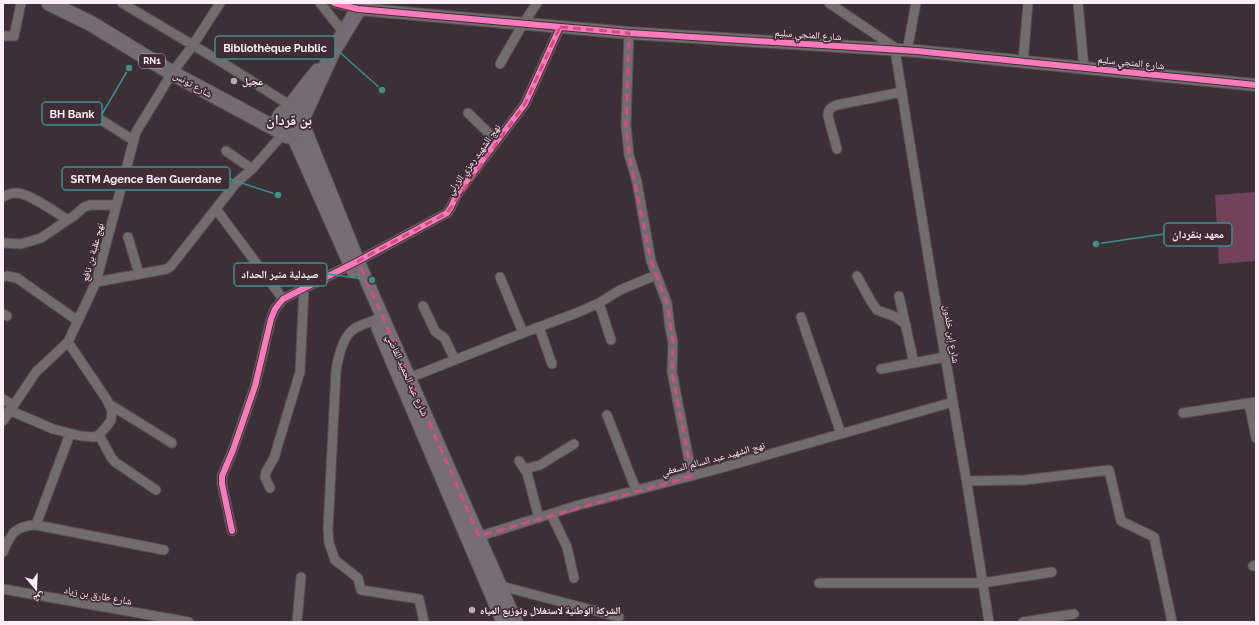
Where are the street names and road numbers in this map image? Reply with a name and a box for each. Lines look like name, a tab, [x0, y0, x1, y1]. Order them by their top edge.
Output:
street label: شارع المنجي سليم	[774, 27, 842, 45]
road number: RN1	[139, 54, 165, 68]
street label: شارع المنجي سليم	[1097, 54, 1165, 74]
street label: شارع تونس	[171, 69, 214, 101]
street label: نهج الشهيد رمزي الزرلي	[444, 122, 505, 198]
street label: نهج عقبة بن نافع	[79, 221, 107, 283]
street label: شارع إبن خلدون	[940, 304, 962, 365]
street label: شارع عبد الحميد القاضي	[382, 332, 431, 419]
street label: نهج الشهيد عبد السالم السعفي	[660, 439, 767, 480]
street label: شارع طارق بن زياد	[63, 584, 133, 608]

